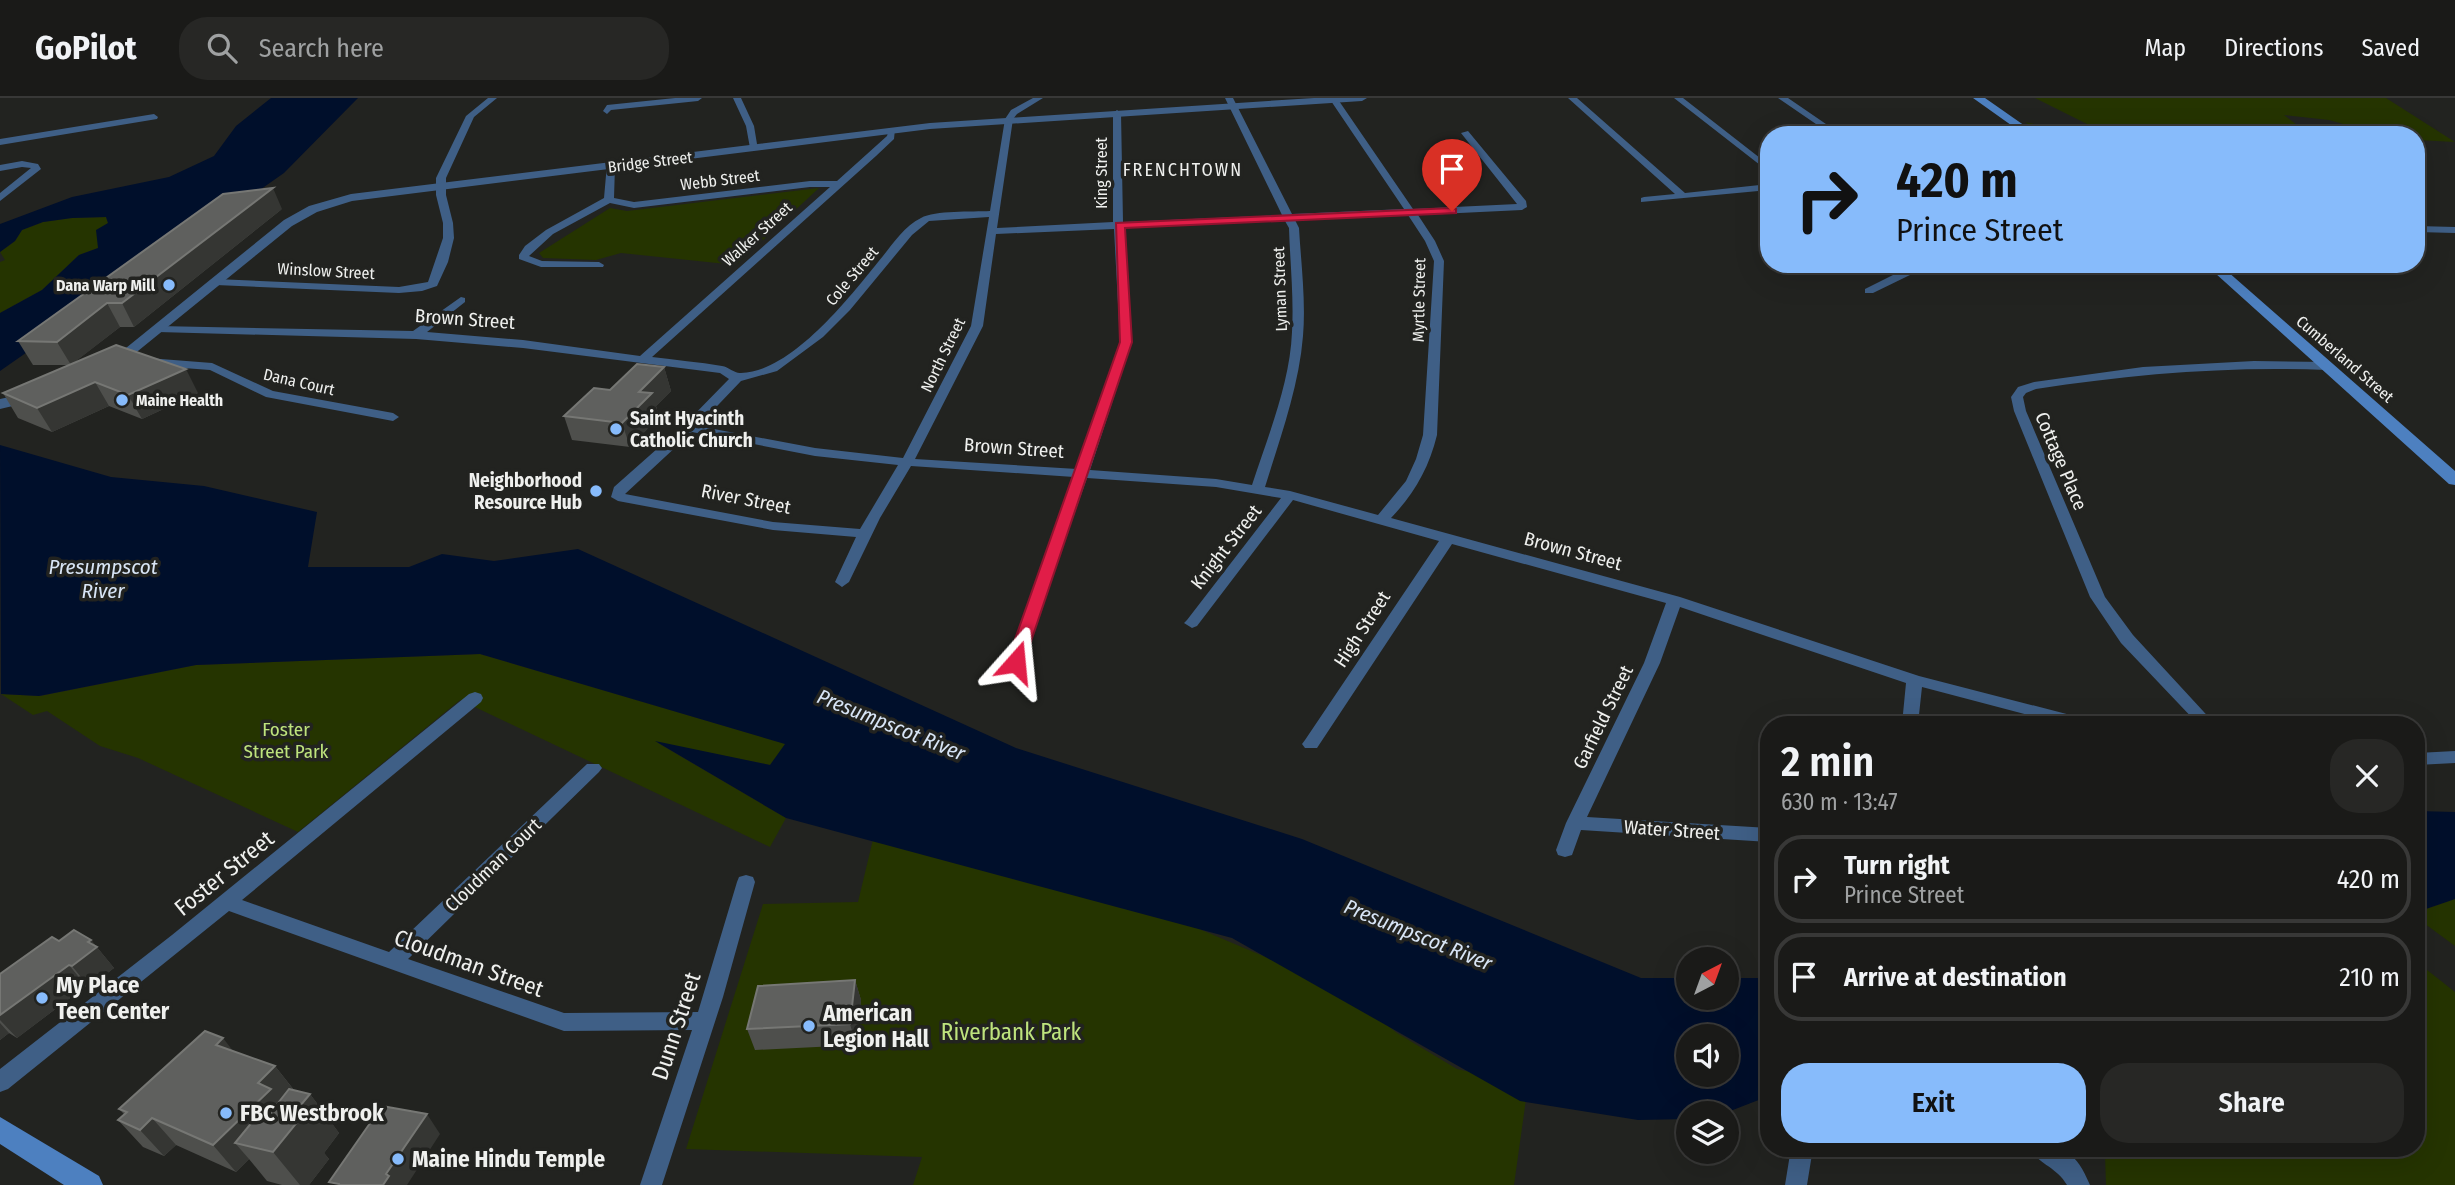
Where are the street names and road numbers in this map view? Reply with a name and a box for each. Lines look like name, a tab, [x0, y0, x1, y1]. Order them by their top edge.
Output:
street label: King Street	[1092, 136, 1111, 209]
street label: Bridge Street	[607, 147, 694, 177]
street label: Webb Street	[679, 166, 762, 194]
street label: Walker Street	[718, 197, 796, 270]
street label: Cole Street	[822, 242, 883, 309]
street label: Lyman Street	[1269, 246, 1291, 332]
street label: Myrtle Street	[1409, 257, 1429, 342]
street label: Winslow Street	[277, 259, 376, 283]
street label: Brown Street	[414, 304, 517, 334]
street label: Cumberland Street	[2292, 312, 2398, 407]
street label: North Street	[917, 314, 970, 395]
street label: Dana Court	[262, 365, 337, 400]
street label: Cottage Place	[2030, 409, 2092, 513]
street label: Brown Street	[963, 433, 1066, 463]
street label: River Street	[699, 479, 793, 519]
street label: Knight Street	[1186, 499, 1267, 594]
street label: Brown Street	[1522, 527, 1625, 575]
street label: High Street	[1329, 586, 1396, 672]
street label: Garfield Street	[1568, 661, 1638, 773]
street label: Cloudman Court	[440, 813, 546, 917]
street label: Water Street	[1623, 815, 1722, 845]
street label: Foster Street	[169, 824, 280, 922]
street label: Cloudman Street	[390, 923, 548, 1003]
street label: Dunn Street	[645, 968, 707, 1083]

